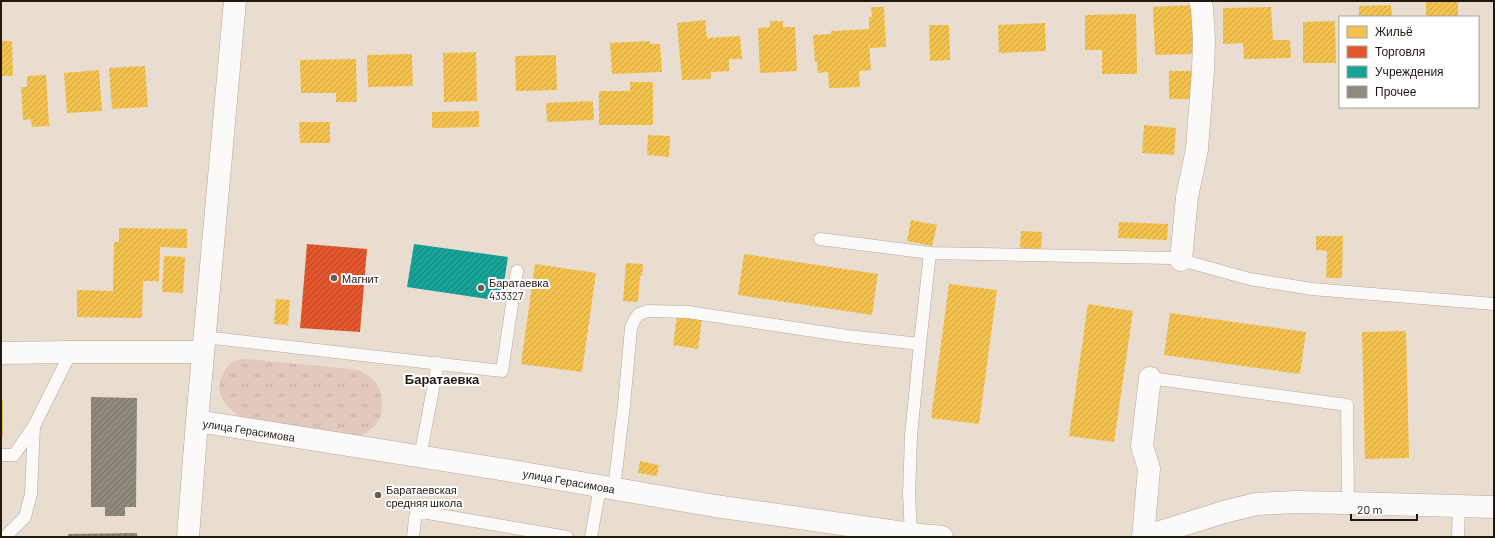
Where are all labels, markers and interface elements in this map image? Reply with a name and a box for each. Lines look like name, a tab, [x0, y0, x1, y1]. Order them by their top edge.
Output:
legend	[1339, 16, 1479, 108]
text: Жильё	[1375, 24, 1413, 38]
text: Торговля	[1375, 44, 1425, 59]
text: Учреждения	[1375, 64, 1444, 79]
text: Прочее	[1375, 84, 1417, 99]
place label: Магнит	[342, 272, 379, 285]
marker: Магнит	[329, 273, 339, 283]
place label: Баратаевка 433327	[489, 276, 549, 302]
marker: Баратаевка 433327	[476, 283, 486, 293]
district label: Баратаевка	[405, 371, 480, 387]
street label: улица Герасимова	[202, 416, 297, 444]
street label: улица Герасимова	[522, 467, 617, 496]
place label: Баратаевская средняя школа	[386, 483, 463, 509]
marker: Баратаевская средняя школа	[373, 490, 383, 500]
scale bar	[1351, 496, 1417, 522]
text: 20 m	[1357, 502, 1383, 516]

